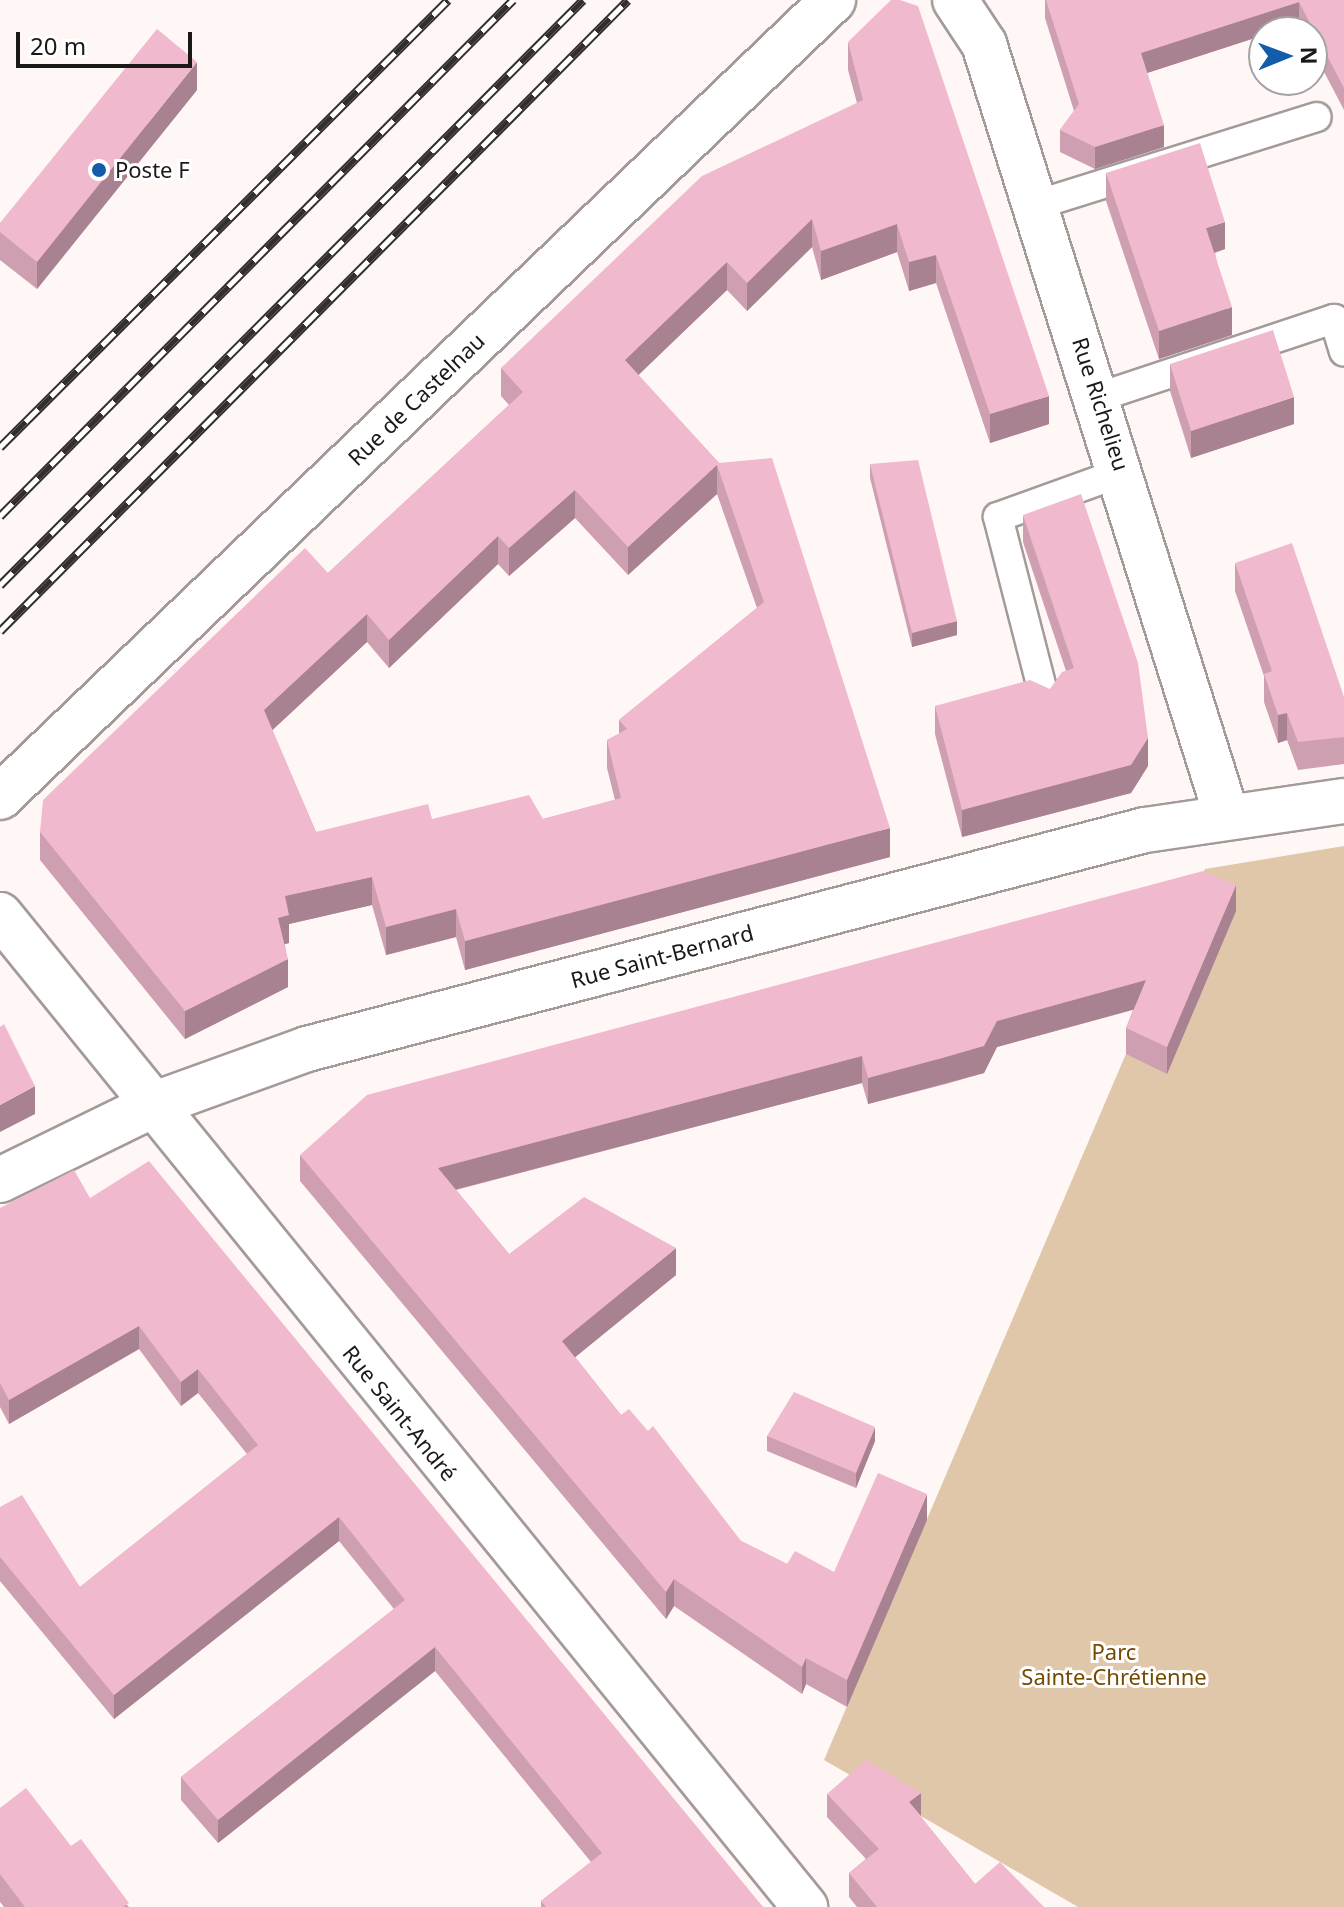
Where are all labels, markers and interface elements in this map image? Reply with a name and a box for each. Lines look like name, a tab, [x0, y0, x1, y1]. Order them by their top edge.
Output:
scale bar	[20, 16, 196, 66]
north arrow	[1248, 16, 1328, 96]
text: 20 m	[30, 29, 86, 62]
text: N	[1295, 46, 1325, 65]
place label: Poste F	[115, 157, 190, 183]
marker: Poste F	[90, 161, 108, 179]
street label: Rue de Castelnau	[342, 327, 490, 471]
street label: Rue Richelieu	[1067, 334, 1135, 474]
street label: Rue Saint-Bernard	[568, 919, 756, 993]
street label: Rue Saint-André	[337, 1340, 463, 1486]
park label: Parc Sainte-Chrétienne	[1021, 1638, 1207, 1690]

